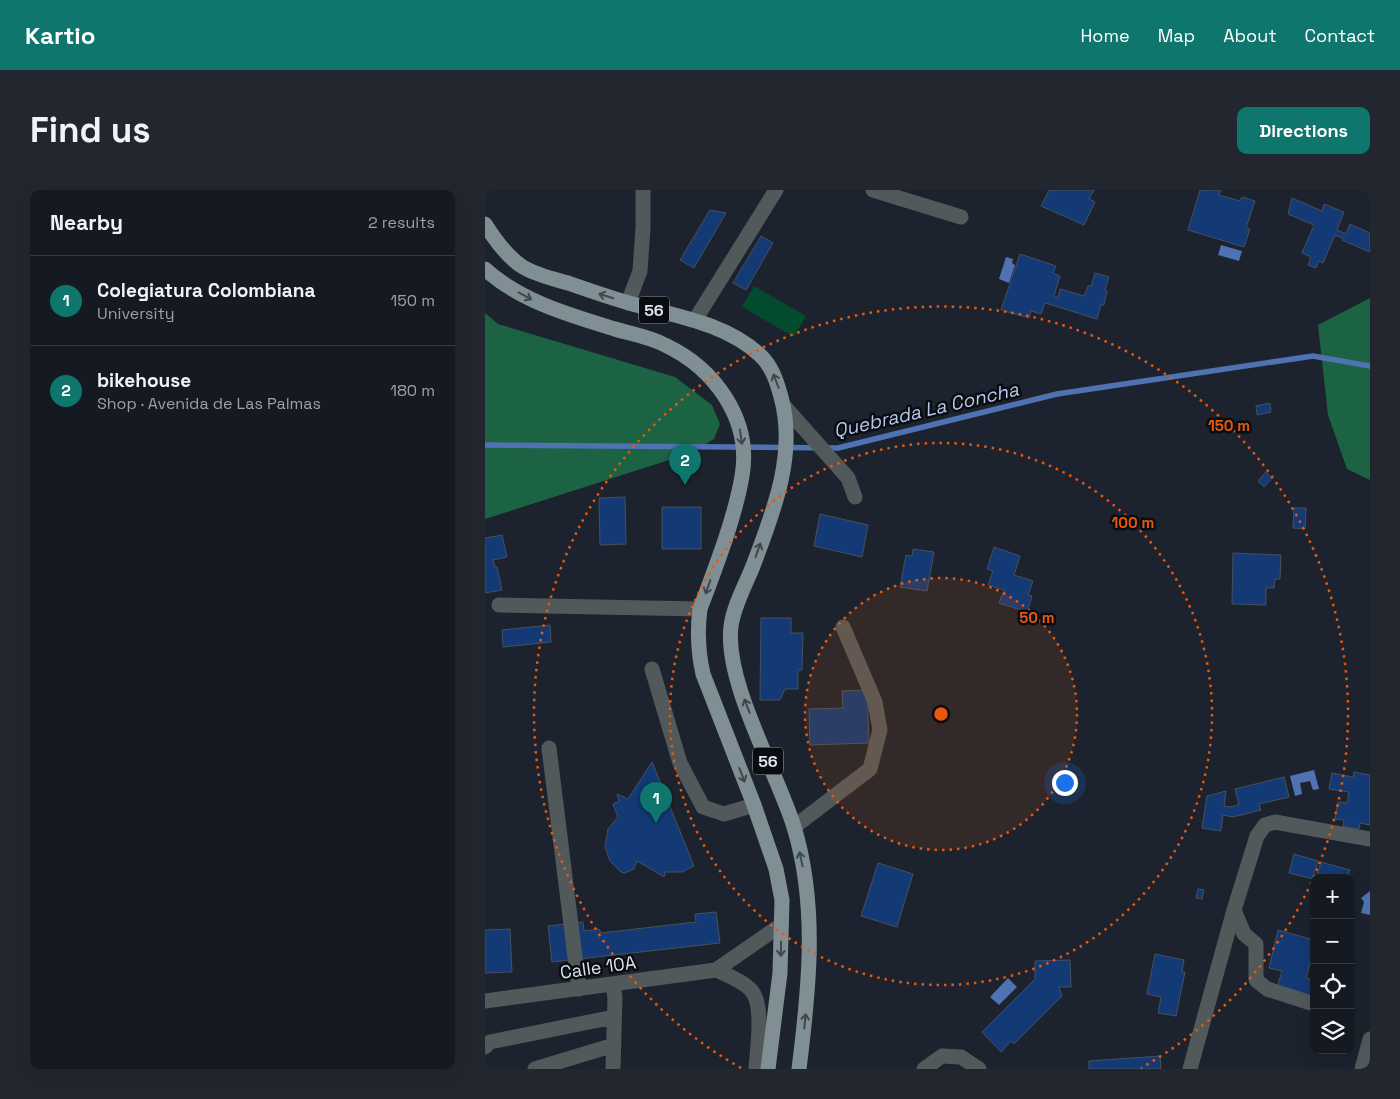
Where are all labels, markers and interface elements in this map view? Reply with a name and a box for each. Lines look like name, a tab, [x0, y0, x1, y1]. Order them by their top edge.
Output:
text: Kartio	[25, 20, 95, 51]
text: Home	[1081, 24, 1130, 47]
text: Map	[1158, 24, 1195, 47]
text: About	[1223, 24, 1277, 47]
text: Contact	[1305, 24, 1375, 47]
button: Directions	[1237, 107, 1370, 154]
text: Find us	[30, 108, 151, 152]
text: Nearby	[50, 209, 123, 236]
text: 2 results	[368, 212, 435, 233]
text: Colegiatura Colombiana	[97, 278, 315, 303]
text: 1	[62, 290, 70, 311]
text: 150 m	[391, 290, 435, 311]
one-way arrow	[518, 291, 533, 301]
one-way arrow	[599, 291, 615, 300]
road number: 56	[639, 296, 669, 324]
text: University	[97, 303, 175, 324]
text: bikehouse	[97, 368, 191, 393]
one-way arrow	[771, 374, 780, 389]
water label: Quebrada La Concha	[831, 377, 1021, 443]
text: 2	[61, 380, 71, 401]
text: 180 m	[390, 380, 435, 401]
text: Shop · Avenida de Las Palmas	[97, 393, 321, 414]
text: 150 m	[1208, 416, 1250, 435]
one-way arrow	[736, 429, 746, 445]
pin: 2	[669, 444, 701, 485]
text: 100 m	[1112, 513, 1154, 532]
one-way arrow	[754, 543, 764, 559]
one-way arrow	[703, 579, 712, 595]
text: 50 m	[1019, 608, 1055, 627]
one-way arrow	[742, 699, 751, 714]
centre of rings	[932, 705, 950, 723]
road number: 56	[753, 748, 783, 774]
one-way arrow	[738, 767, 747, 783]
your location	[1052, 770, 1078, 796]
pin: 1	[640, 782, 672, 823]
one-way arrow	[796, 851, 805, 867]
map controls	[1310, 874, 1355, 1054]
button: +	[1310, 874, 1355, 919]
button: −	[1310, 919, 1355, 964]
one-way arrow	[776, 941, 785, 957]
street label: Calle 10A	[559, 950, 637, 984]
button: locate	[1310, 964, 1355, 1009]
button: layers	[1310, 1009, 1355, 1054]
one-way arrow	[800, 1013, 810, 1029]

